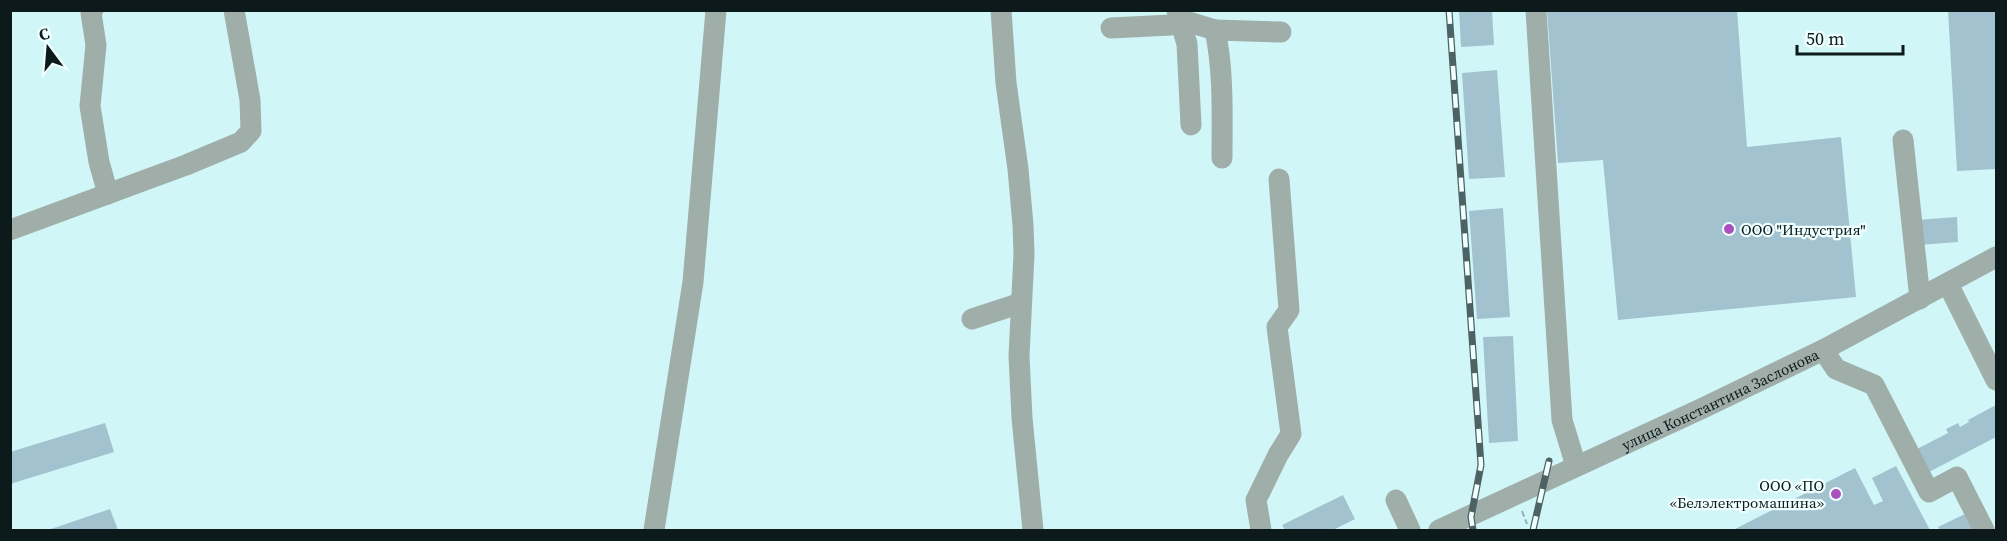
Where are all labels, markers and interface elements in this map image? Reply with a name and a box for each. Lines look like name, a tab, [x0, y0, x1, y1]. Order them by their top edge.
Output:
north arrow	[18, 18, 78, 78]
scale bar	[1797, 18, 1904, 56]
text: С	[36, 22, 52, 46]
text: 50 m	[1806, 26, 1844, 51]
place label: ООО "Индустрия"	[1741, 219, 1866, 240]
marker: ООО "Индустрия"	[1722, 222, 1736, 236]
street label: улица Константина Заслонова	[1618, 343, 1822, 455]
place label: ООО «ПО «Белэлектромашина»	[1670, 475, 1824, 513]
marker: ООО «ПО «Белэлектромашина»	[1829, 487, 1843, 501]

